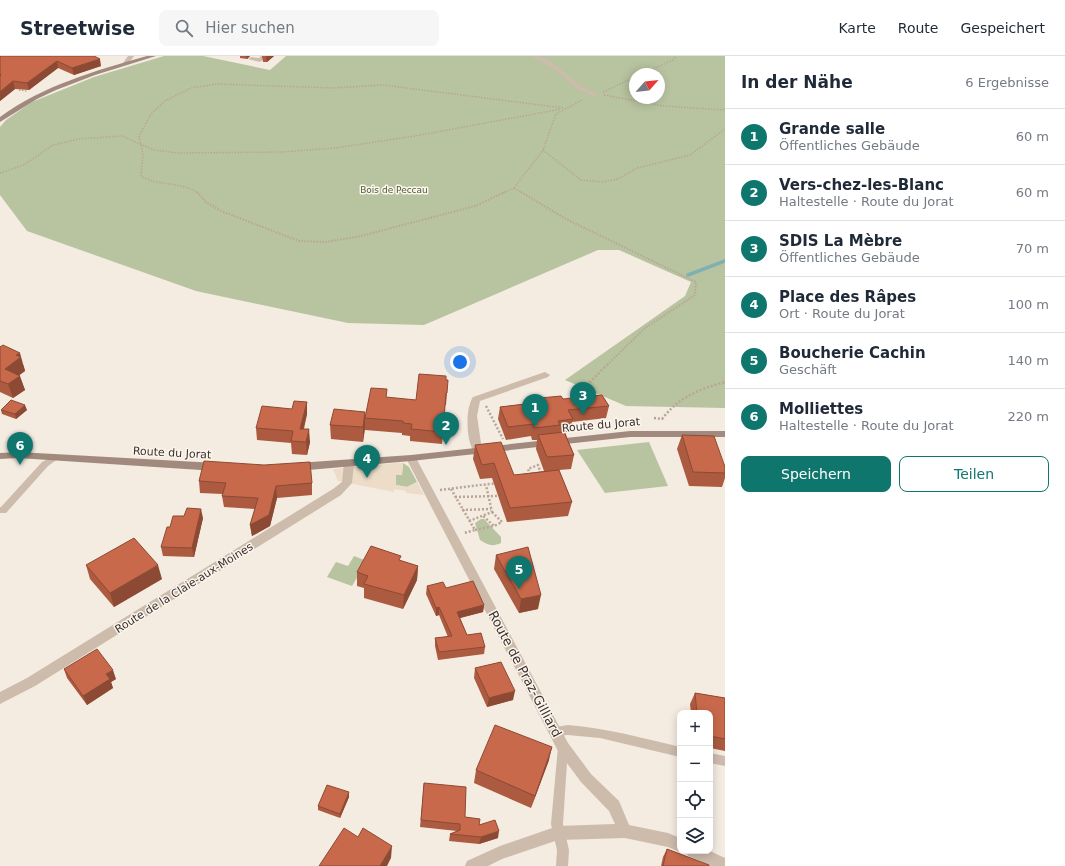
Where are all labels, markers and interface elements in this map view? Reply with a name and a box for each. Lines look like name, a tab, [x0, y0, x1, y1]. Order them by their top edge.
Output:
search box	[159, 10, 439, 46]
text: Streetwise	[20, 17, 135, 39]
icon: search	[173, 17, 195, 39]
text: Hier suchen	[205, 19, 295, 37]
text: Karte	[838, 20, 876, 36]
text: Route	[898, 20, 938, 36]
text: Gespeichert	[960, 20, 1045, 36]
north arrow	[629, 68, 665, 104]
text: In der Nähe	[741, 72, 853, 92]
text: 6 Ergebnisse	[965, 75, 1049, 90]
text: Grande salle	[779, 120, 885, 138]
text: 1	[749, 129, 759, 144]
text: 60 m	[1016, 129, 1049, 144]
text: Öffentliches Gebäude	[779, 138, 920, 153]
text: Vers-chez-les-Blanc	[779, 176, 944, 194]
park label: Bois de Peccau	[360, 185, 428, 195]
text: 2	[749, 185, 759, 200]
text: 60 m	[1016, 185, 1049, 200]
text: Haltestelle · Route du Jorat	[779, 194, 954, 209]
text: SDIS La Mèbre	[779, 232, 902, 250]
text: 3	[749, 241, 759, 256]
text: 70 m	[1016, 241, 1049, 256]
text: Öffentliches Gebäude	[779, 250, 920, 265]
text: Place des Râpes	[779, 288, 916, 306]
text: 4	[749, 297, 759, 312]
text: 100 m	[1007, 297, 1049, 312]
text: Ort · Route du Jorat	[779, 306, 905, 321]
text: Boucherie Cachin	[779, 344, 926, 362]
your location	[450, 352, 470, 372]
text: 5	[749, 353, 759, 368]
text: 140 m	[1007, 353, 1049, 368]
text: Geschäft	[779, 362, 837, 377]
pin: 3	[570, 382, 596, 415]
pin: 1	[522, 394, 548, 427]
text: Molliettes	[779, 400, 863, 418]
text: 6	[749, 409, 759, 424]
text: 220 m	[1007, 409, 1049, 424]
pin: 2	[433, 412, 459, 445]
street label: Route du Jorat	[561, 415, 641, 435]
text: Haltestelle · Route du Jorat	[779, 418, 954, 433]
pin: 6	[7, 432, 33, 465]
street label: Route du Jorat	[132, 444, 212, 462]
pin: 4	[354, 445, 380, 478]
button: Speichern	[741, 456, 891, 492]
button: Teilen	[899, 456, 1049, 492]
street label: Route de la Claie-aux-Moines	[113, 540, 256, 636]
pin: 5	[506, 556, 532, 589]
street label: Route de Praz-Gilliard	[485, 608, 565, 740]
map controls	[677, 710, 713, 854]
button: +	[677, 710, 713, 746]
button: −	[677, 746, 713, 782]
button: locate	[677, 782, 713, 818]
button: layers	[677, 818, 713, 854]

